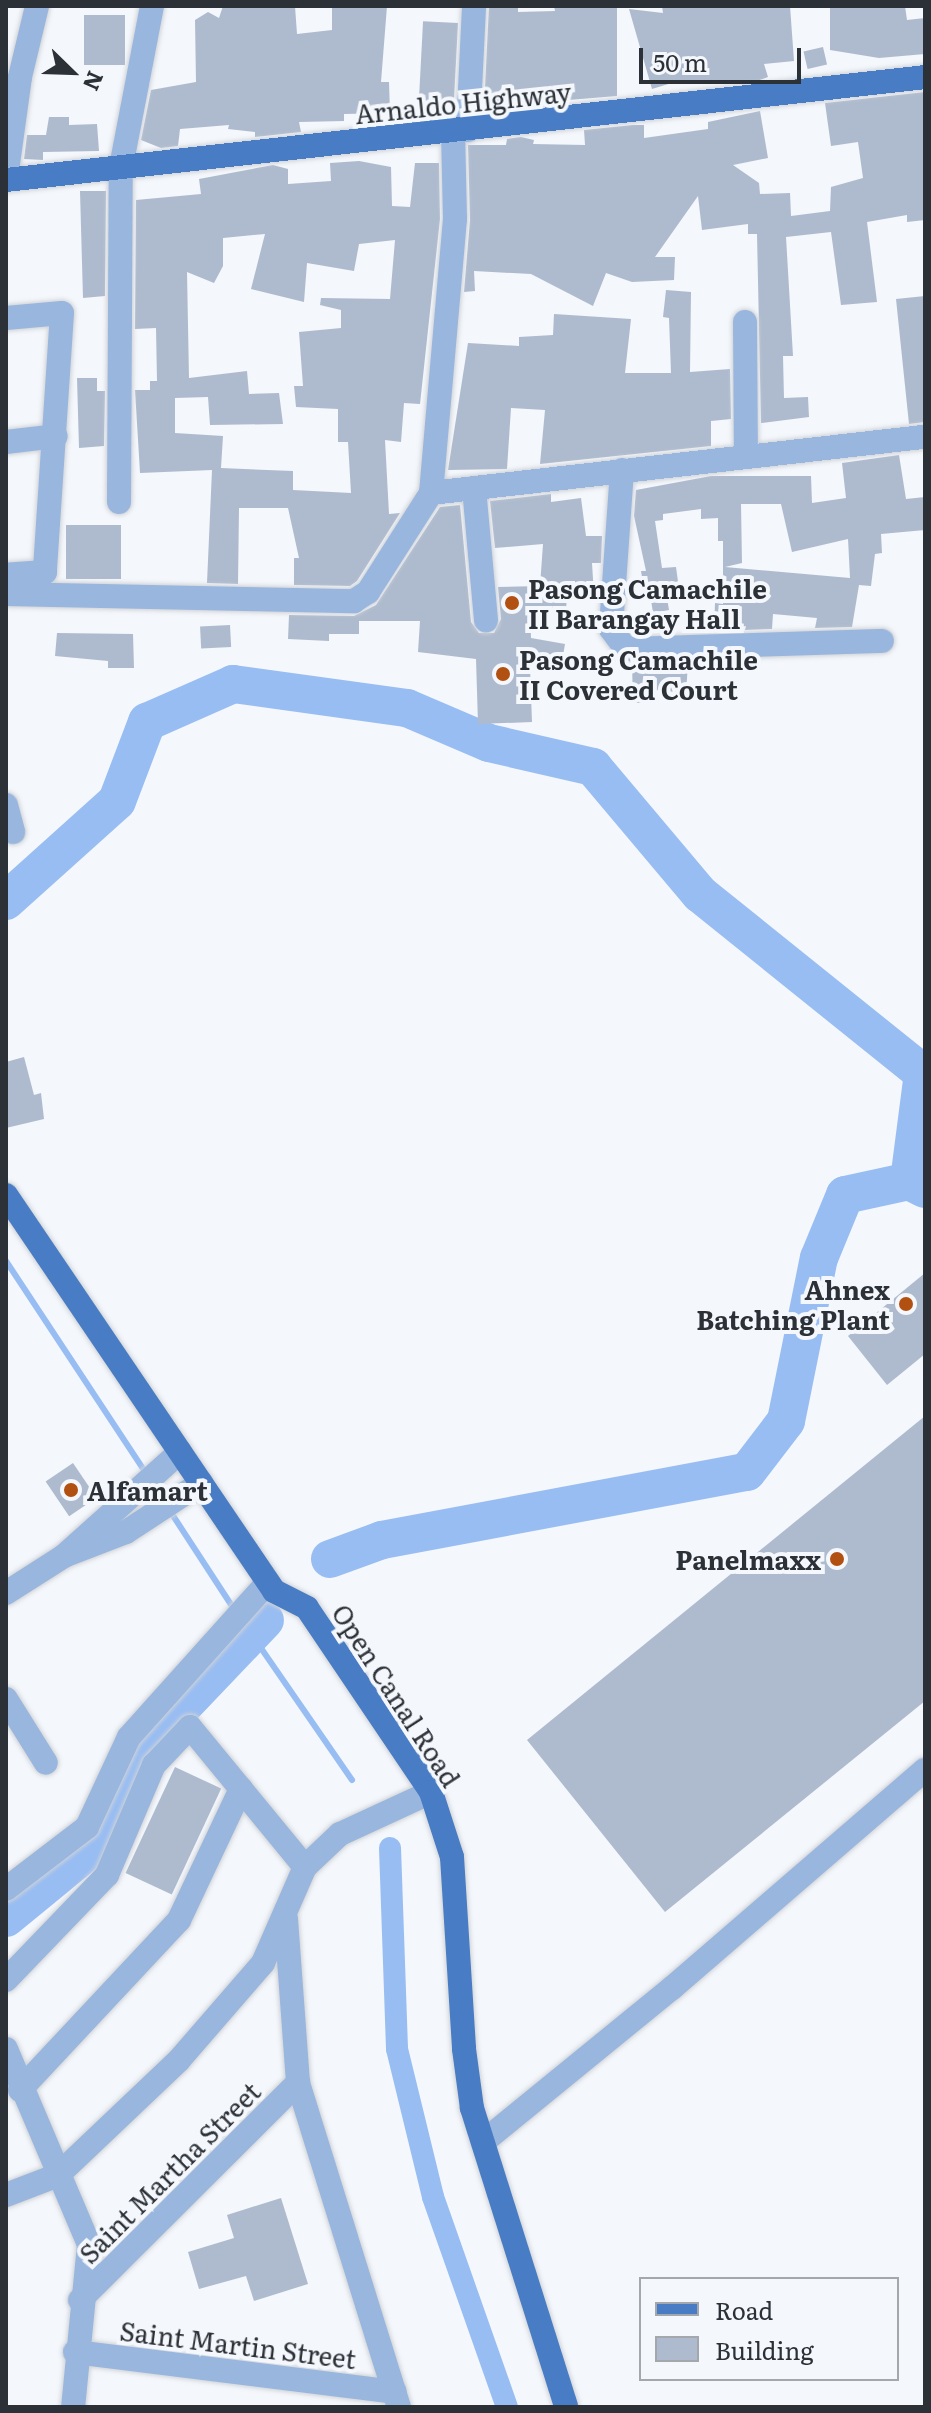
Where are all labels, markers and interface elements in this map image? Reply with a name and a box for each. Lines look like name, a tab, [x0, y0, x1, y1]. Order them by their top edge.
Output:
north arrow	[32, 32, 112, 112]
scale bar	[643, 32, 805, 82]
text: 50 m	[653, 44, 707, 79]
text: N	[76, 67, 113, 97]
street label: Arnaldo Highway	[353, 75, 573, 129]
place label: Pasong Camachile II Barangay Hall	[528, 572, 767, 634]
marker: Pasong Camachile II Barangay Hall	[503, 594, 521, 612]
place label: Pasong Camachile II Covered Court	[519, 643, 758, 704]
marker: Pasong Camachile II Covered Court	[494, 665, 512, 683]
place label: Ahnex Batching Plant	[696, 1273, 890, 1334]
marker: Ahnex Batching Plant	[897, 1295, 915, 1313]
place label: Alfamart	[87, 1474, 208, 1506]
marker: Alfamart	[62, 1481, 80, 1499]
place label: Panelmaxx	[675, 1543, 821, 1575]
marker: Panelmaxx	[828, 1550, 846, 1568]
street label: Open Canal Road	[326, 1598, 468, 1792]
street label: Saint Martha Street	[72, 2075, 266, 2269]
legend	[639, 2277, 899, 2381]
text: Road	[715, 2292, 773, 2327]
street label: Saint Martin Street	[118, 2314, 358, 2374]
text: Building	[715, 2332, 814, 2367]

